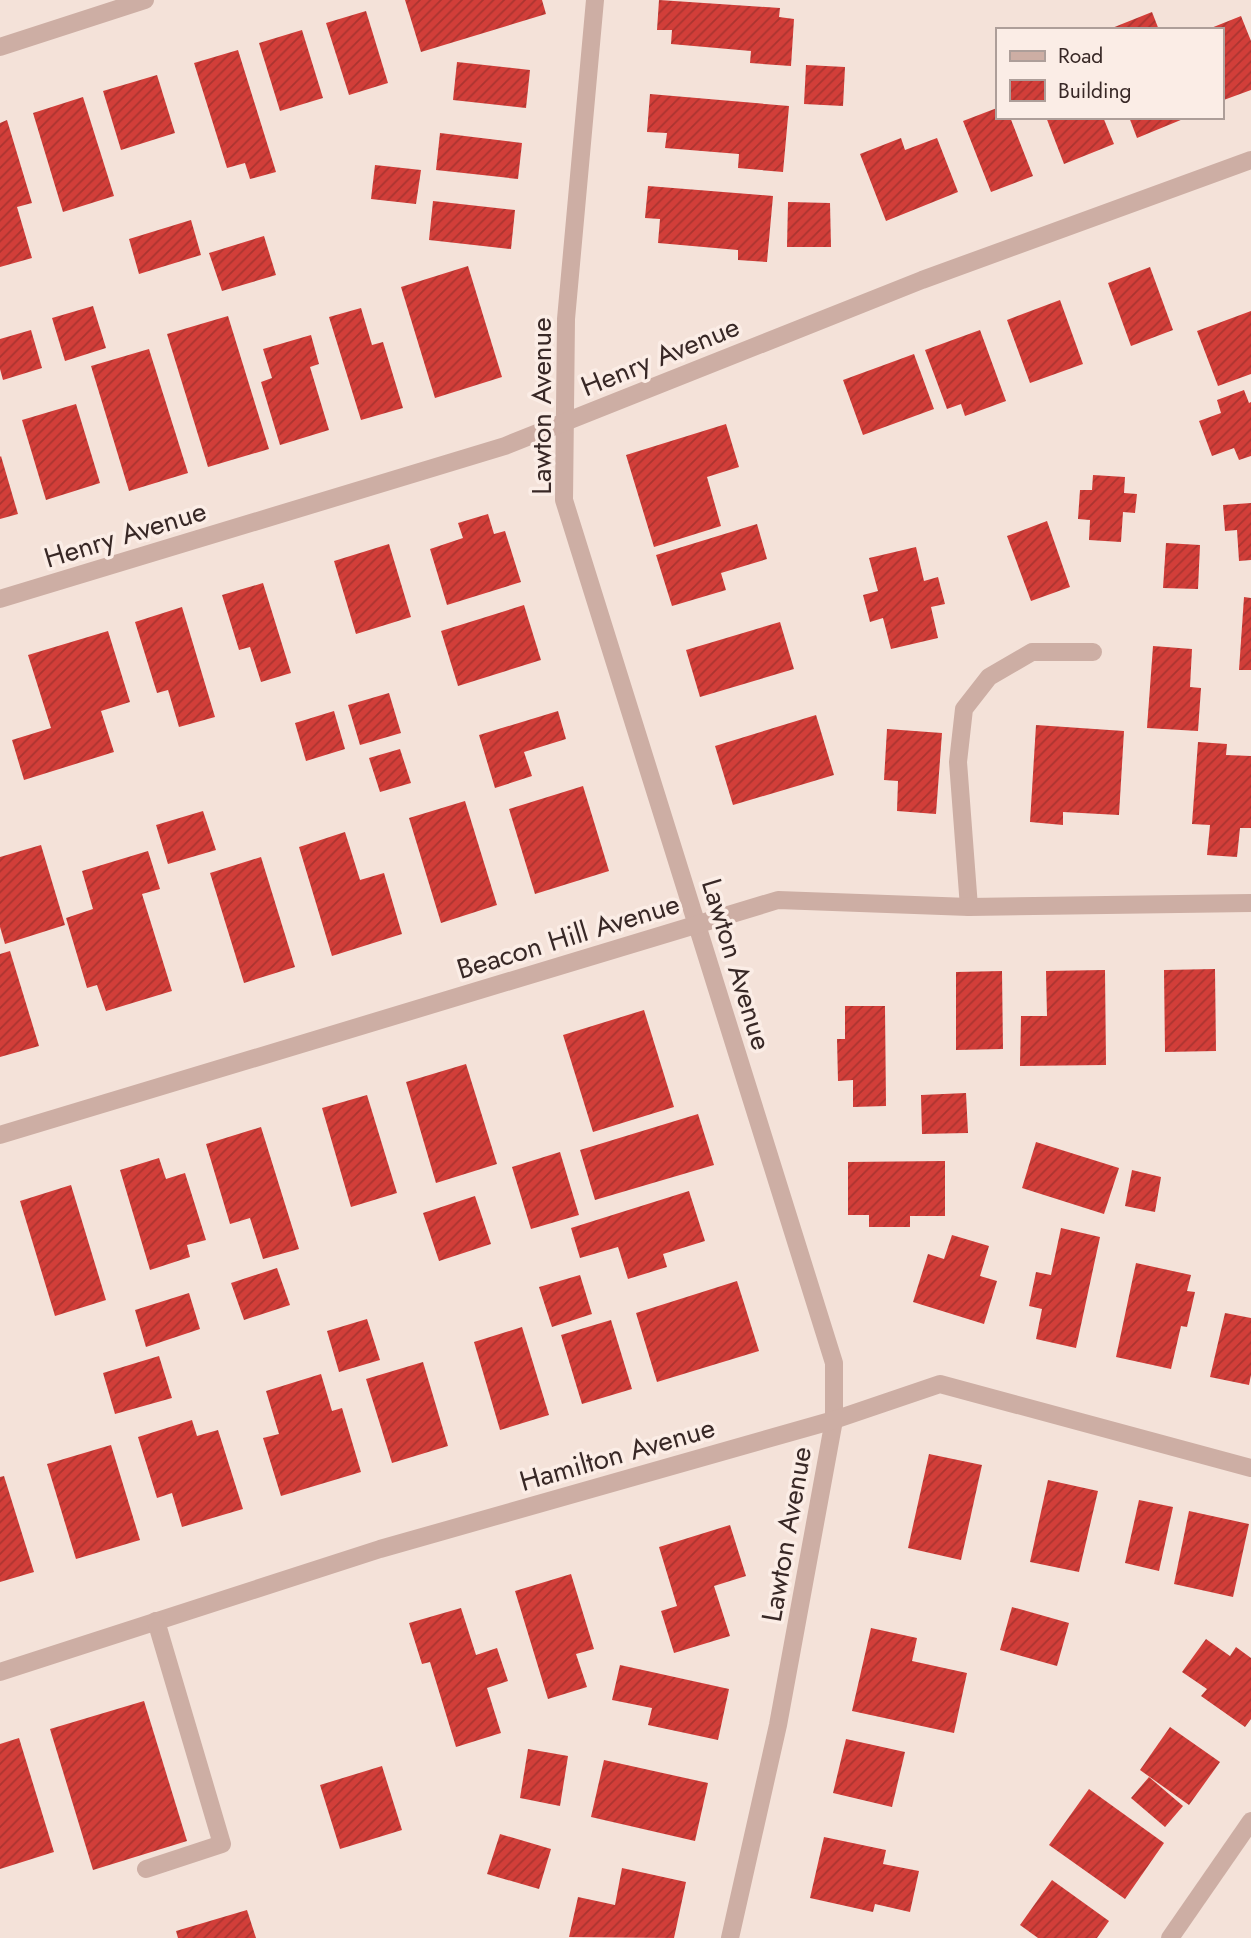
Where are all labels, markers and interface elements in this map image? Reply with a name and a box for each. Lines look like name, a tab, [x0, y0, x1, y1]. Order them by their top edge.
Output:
legend	[996, 28, 1223, 119]
text: Road	[1058, 41, 1103, 71]
text: Building	[1058, 76, 1131, 106]
street label: Henry Avenue	[575, 306, 746, 407]
street label: Lawton Avenue	[521, 317, 562, 495]
street label: Henry Avenue	[39, 490, 211, 579]
street label: Lawton Avenue	[691, 873, 782, 1055]
street label: Beacon Hill Avenue	[452, 883, 685, 990]
street label: Hamilton Avenue	[515, 1407, 720, 1502]
street label: Lawton Avenue	[751, 1443, 822, 1625]

